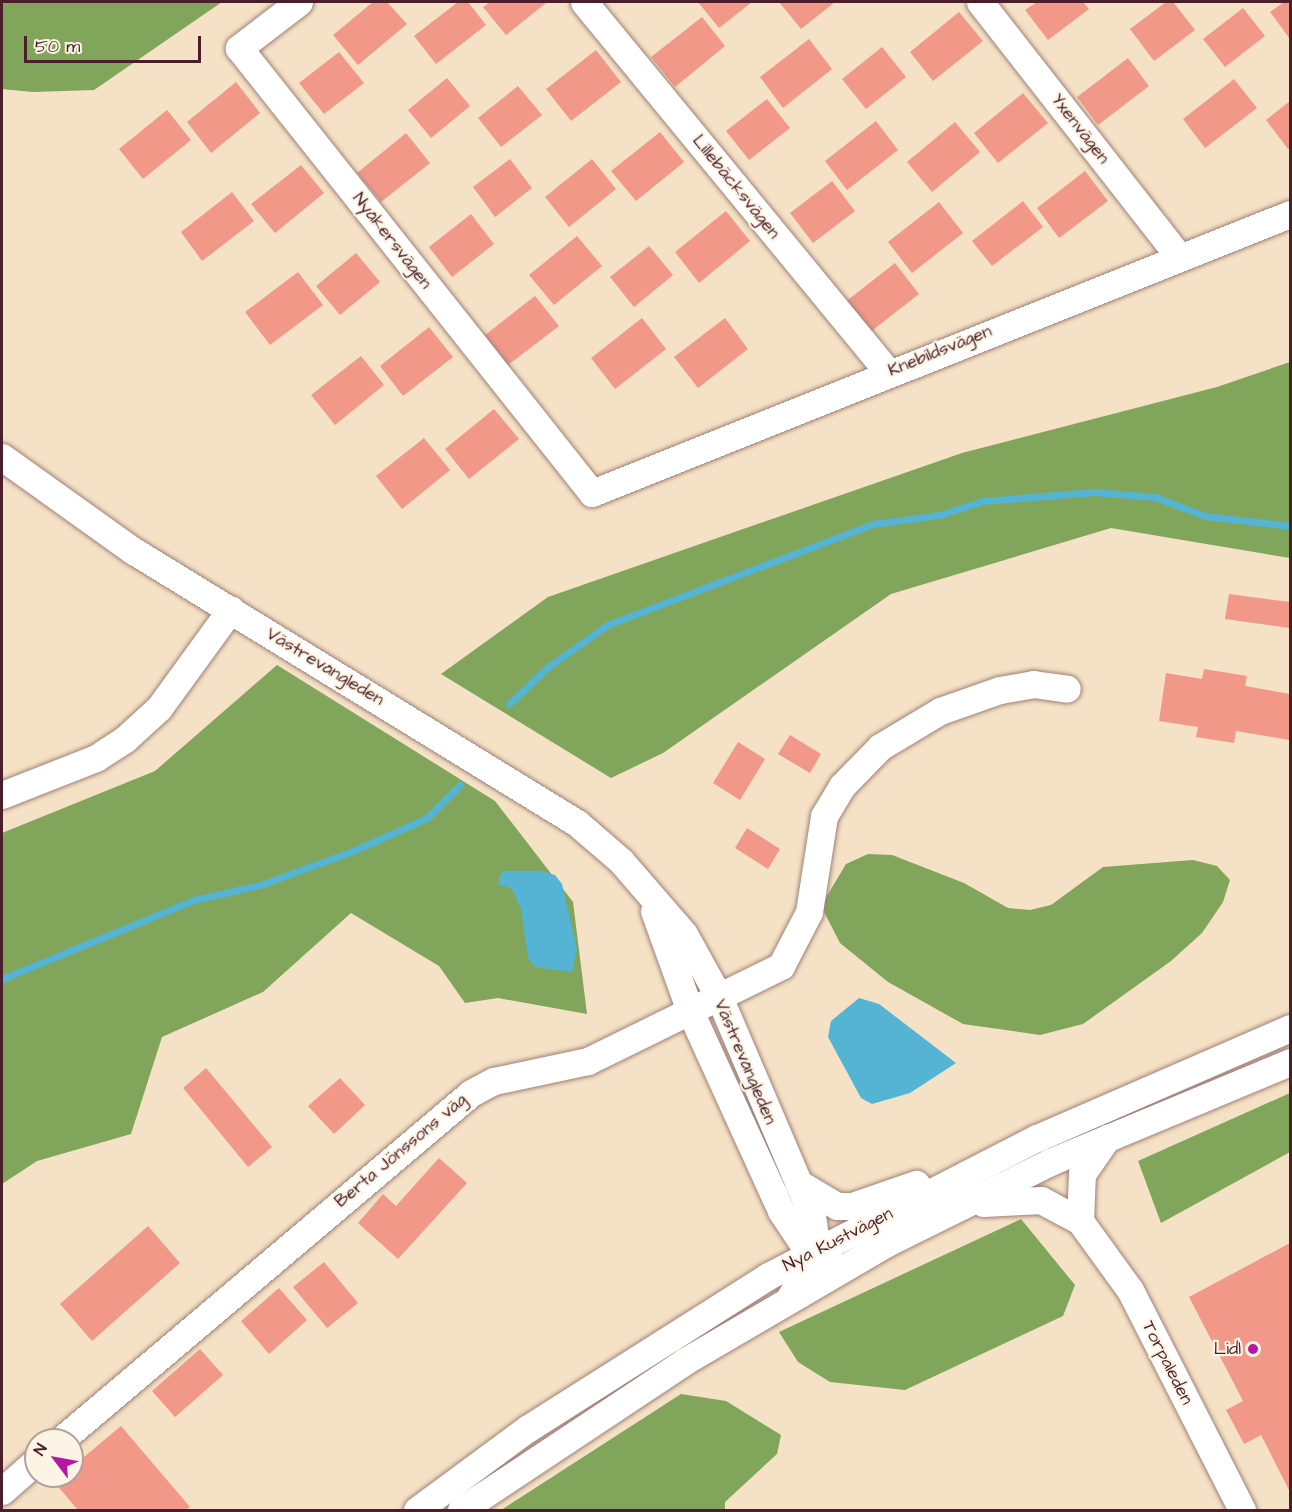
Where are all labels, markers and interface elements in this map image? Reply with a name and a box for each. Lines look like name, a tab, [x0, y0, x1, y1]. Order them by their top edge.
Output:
scale bar	[27, 24, 204, 62]
text: 50 m	[35, 34, 80, 59]
street label: Yxenvägen	[1046, 90, 1114, 168]
street label: Lillebäcksvägen	[687, 131, 785, 243]
street label: Nyåkersvägen	[348, 188, 436, 294]
street label: Knebildsvägen	[885, 320, 995, 382]
street label: Västrevångleden	[262, 623, 388, 711]
street label: Västrevångleden	[709, 996, 781, 1128]
street label: Berta Jönssons väg	[330, 1089, 472, 1213]
street label: Nya Kustvägen	[779, 1203, 897, 1277]
street label: Torpaleden	[1137, 1318, 1197, 1408]
place label: Lidl	[1214, 1338, 1241, 1360]
marker: Lidl	[1246, 1342, 1260, 1356]
north arrow	[24, 1428, 84, 1488]
text: N	[28, 1439, 52, 1460]

